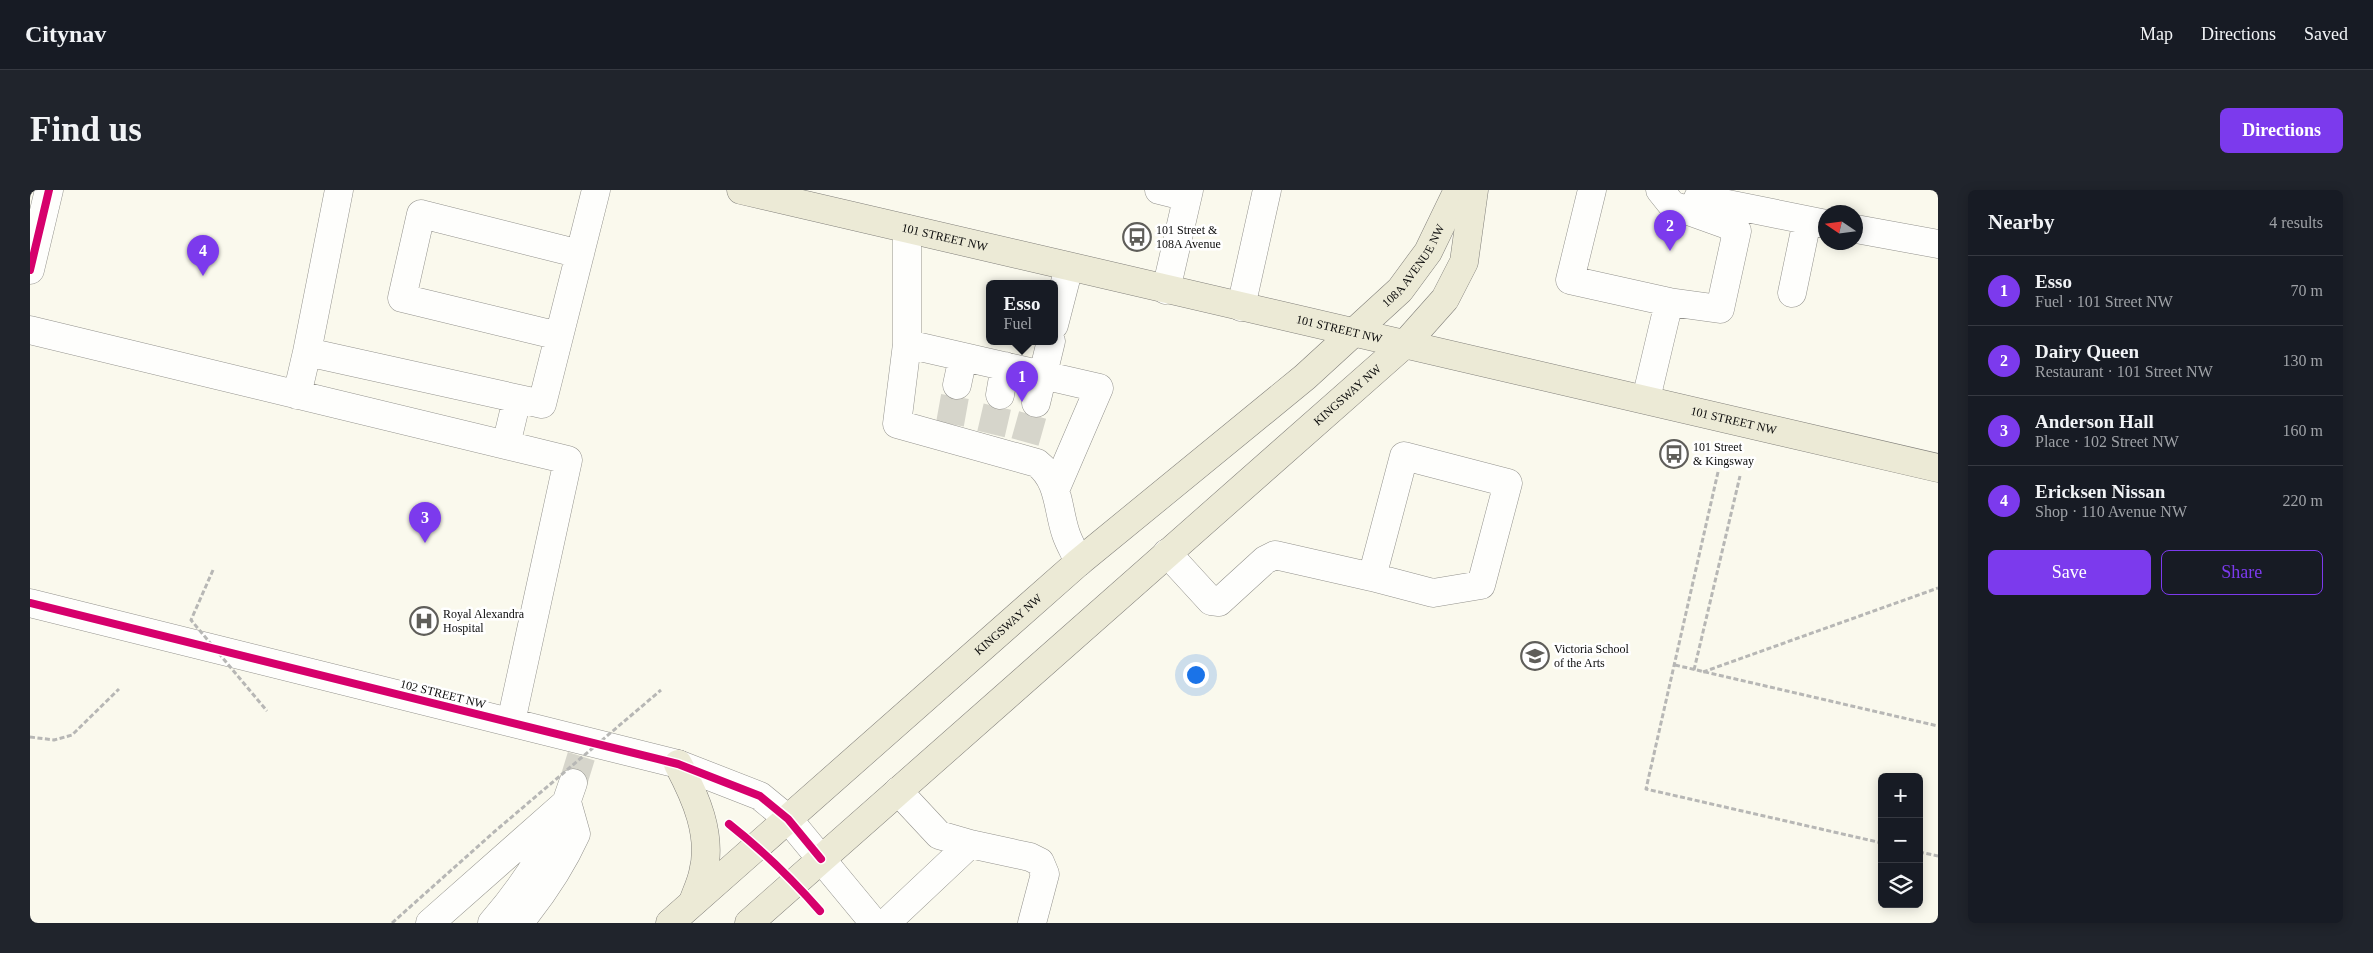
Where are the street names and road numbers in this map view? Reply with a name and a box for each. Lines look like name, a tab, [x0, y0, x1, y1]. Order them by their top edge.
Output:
street label: 101 STREET NW	[900, 221, 990, 254]
street label: 108A AVENUE NW	[1379, 221, 1448, 310]
street label: 101 STREET NW	[1295, 312, 1384, 346]
street label: KINGSWAY NW	[1311, 361, 1384, 428]
street label: 101 STREET NW	[1689, 404, 1779, 437]
street label: KINGSWAY NW	[971, 591, 1045, 658]
street label: 102 STREET NW	[399, 677, 488, 712]

